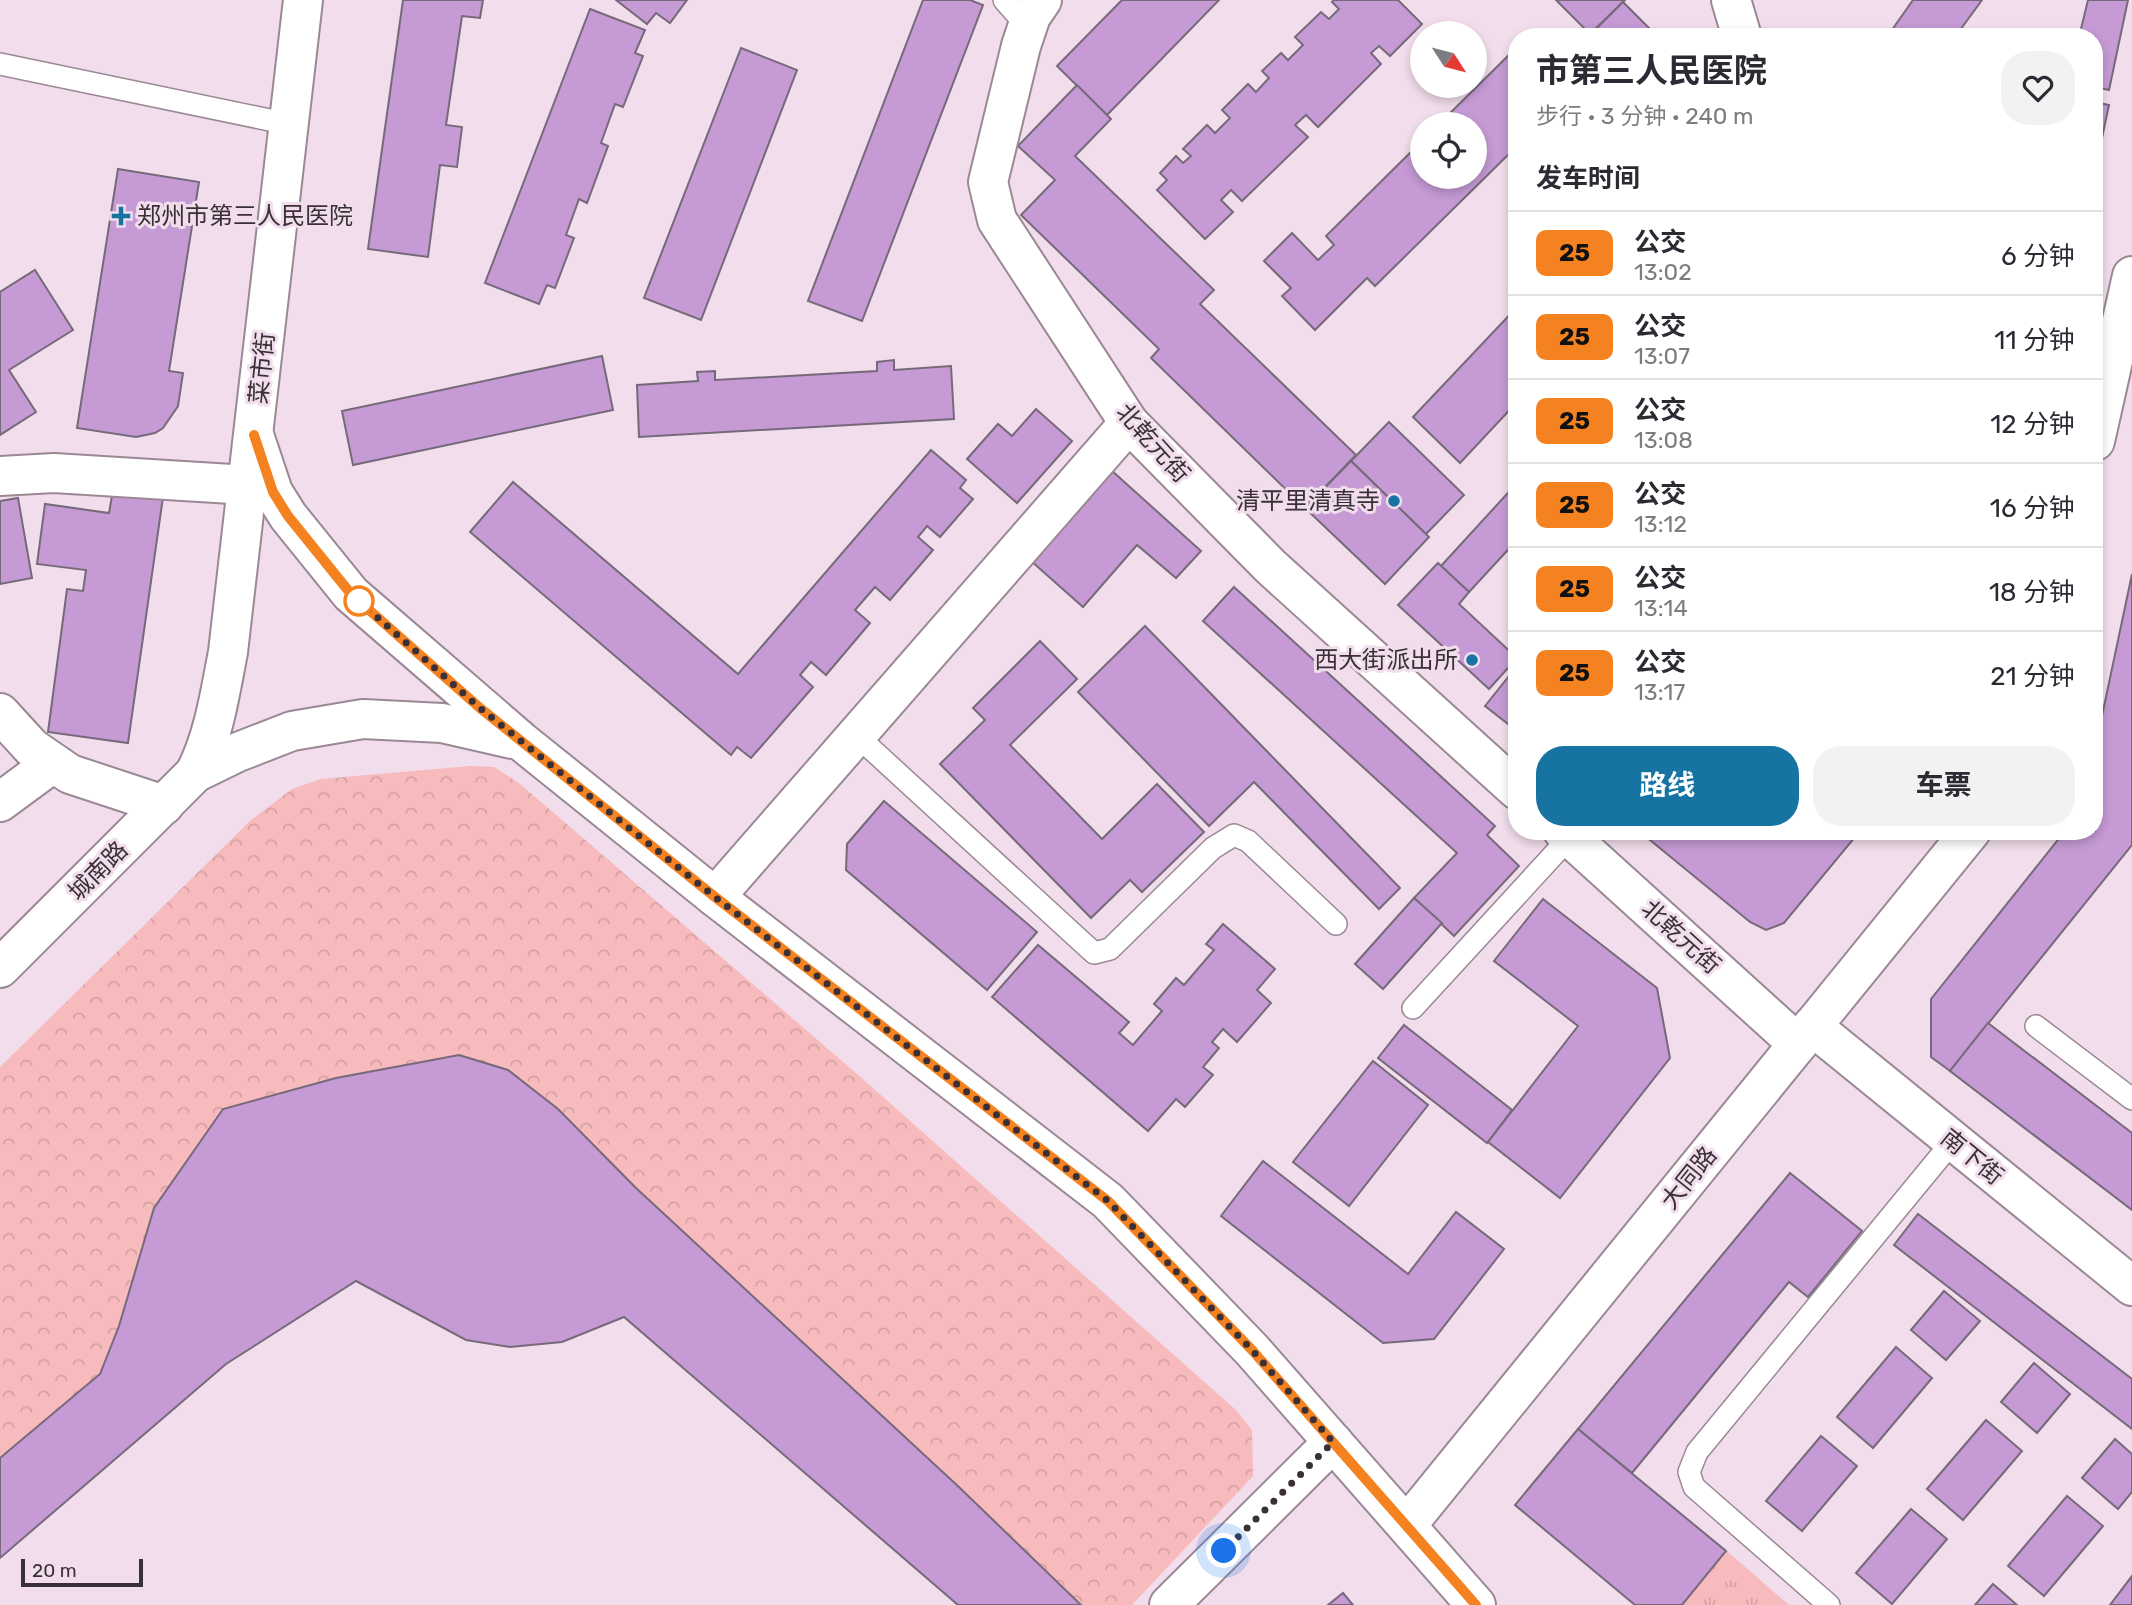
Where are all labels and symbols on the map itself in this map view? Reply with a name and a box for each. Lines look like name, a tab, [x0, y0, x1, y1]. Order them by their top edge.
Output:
north arrow	[1410, 21, 1488, 98]
place label: 郑州市第三人民医院	[137, 202, 353, 230]
marker: 郑州市第三人民医院	[111, 206, 131, 226]
street label: 菜市街	[244, 331, 280, 405]
street label: 北乾元街	[1110, 398, 1196, 488]
place label: 清平里清真寺	[1236, 487, 1380, 515]
marker: 清平里清真寺	[1386, 493, 1402, 509]
unlabelled marker	[344, 586, 374, 616]
place label: 西大街派出所	[1314, 646, 1458, 674]
marker: 西大街派出所	[1464, 652, 1480, 668]
street label: 城南路	[63, 836, 133, 906]
street label: 北乾元街	[1636, 894, 1726, 980]
street label: 南下街	[1935, 1123, 2009, 1191]
street label: 大同路	[1655, 1141, 1723, 1215]
your location	[1206, 1533, 1241, 1568]
scale bar	[21, 1556, 144, 1588]

